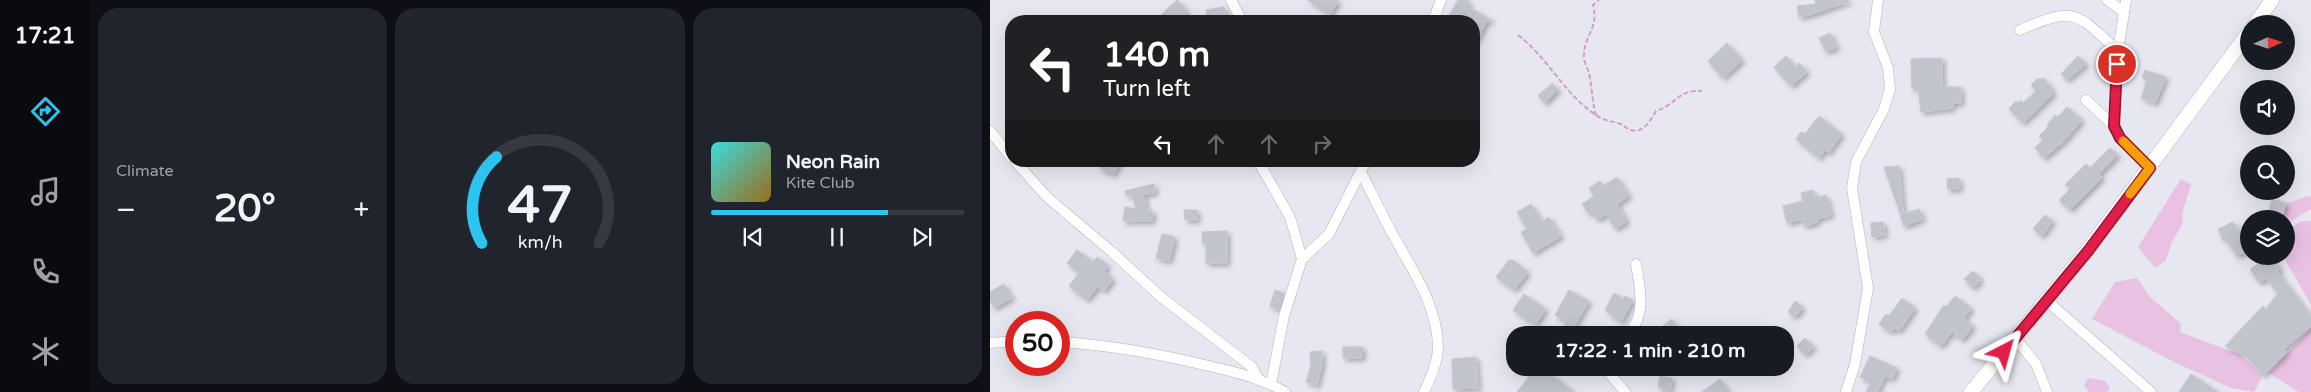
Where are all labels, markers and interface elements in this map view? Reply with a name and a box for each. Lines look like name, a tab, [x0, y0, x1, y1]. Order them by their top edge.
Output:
north arrow	[2240, 15, 2295, 70]
map controls	[2240, 15, 2295, 265]
text: 17:21	[15, 23, 75, 49]
text: 140 m	[1103, 34, 1210, 76]
icon: left	[1020, 35, 1085, 100]
pin	[2096, 43, 2138, 85]
icon: arrive	[2103, 50, 2131, 78]
text: Turn left	[1103, 76, 1191, 102]
button: sound	[2240, 80, 2295, 135]
icon: directions	[28, 94, 63, 129]
icon: left	[1149, 130, 1177, 158]
icon: ahead	[1202, 130, 1230, 158]
icon: ahead	[1255, 130, 1283, 158]
icon: right	[1308, 130, 1336, 158]
button: search	[2240, 145, 2295, 200]
text: Neon Rain	[786, 151, 880, 173]
text: Climate	[116, 161, 174, 181]
text: Kite Club	[786, 173, 855, 193]
icon: music	[28, 174, 63, 209]
text: 47	[507, 174, 573, 237]
text: 20°	[214, 186, 276, 232]
text: −	[116, 193, 136, 227]
text: +	[354, 193, 369, 227]
button: layers	[2240, 210, 2295, 265]
icon: previous	[739, 223, 767, 251]
icon: pause	[823, 223, 851, 251]
icon: next	[908, 223, 936, 251]
text: km/h	[518, 232, 562, 253]
icon: phone	[28, 254, 63, 289]
speed limit sign: 50	[1005, 311, 1070, 376]
position arrow	[1977, 325, 2029, 377]
icon: climate	[28, 334, 63, 369]
text: 17:22 · 1 min · 210 m	[1554, 340, 1746, 362]

